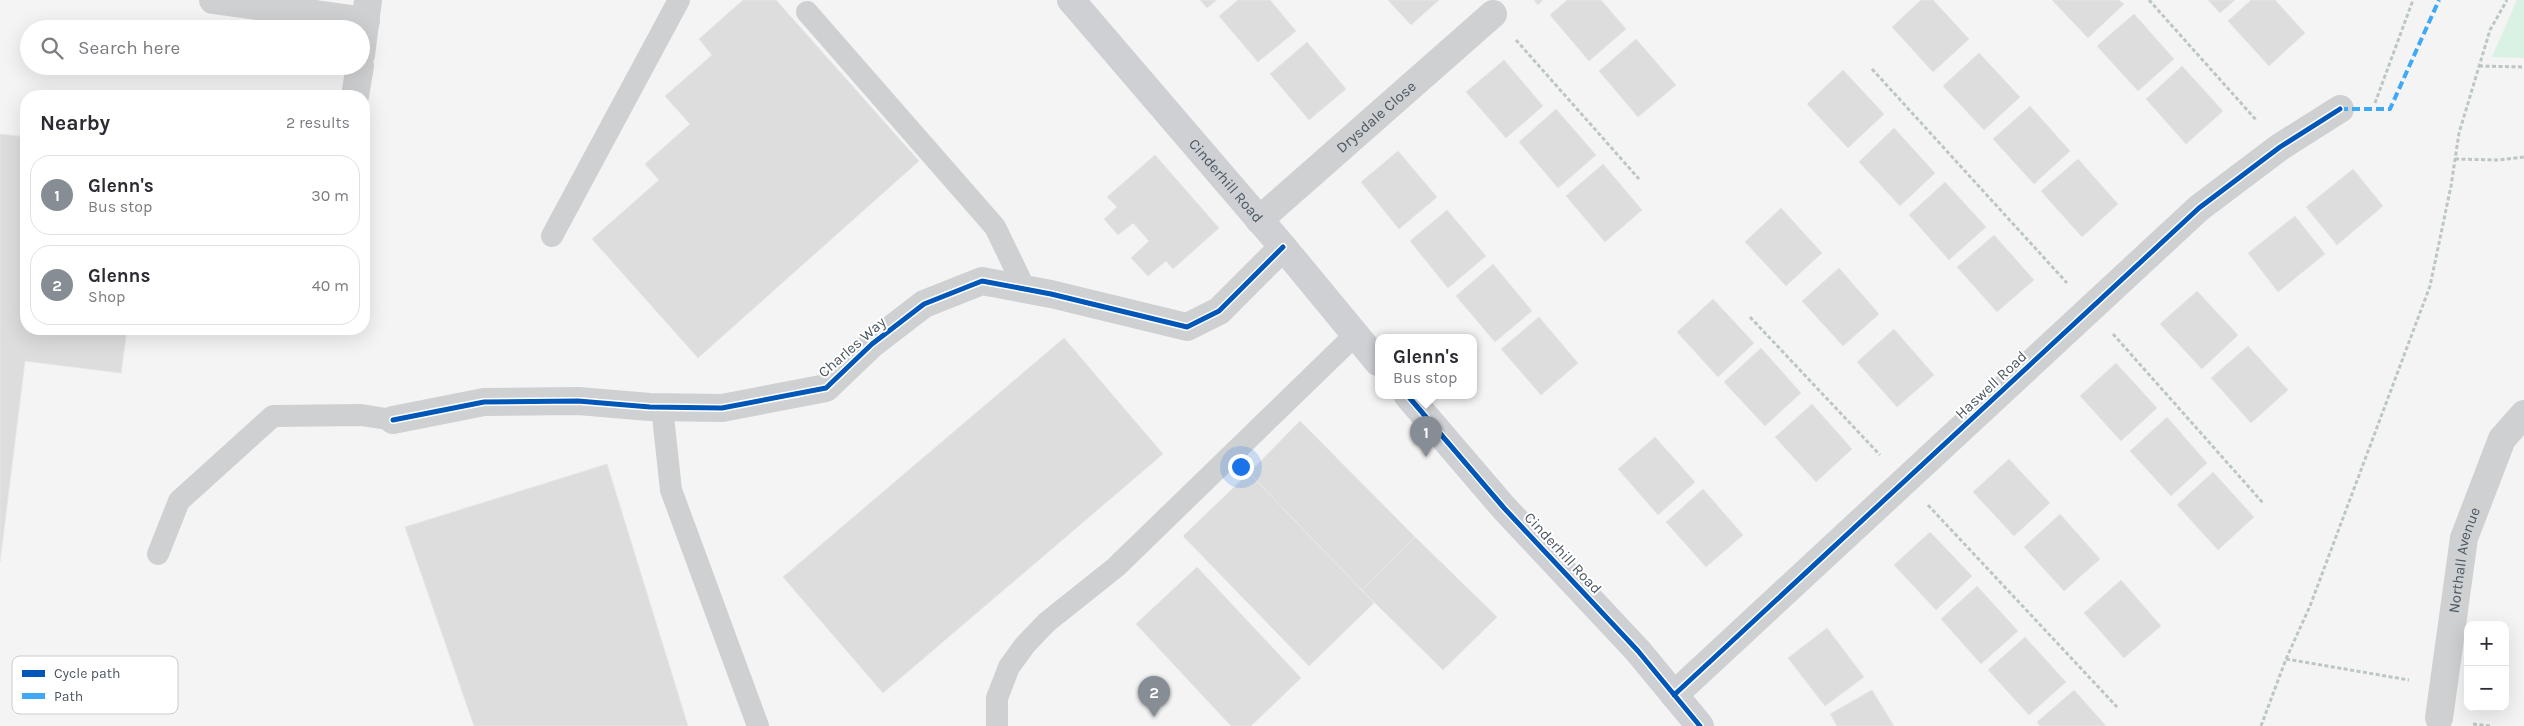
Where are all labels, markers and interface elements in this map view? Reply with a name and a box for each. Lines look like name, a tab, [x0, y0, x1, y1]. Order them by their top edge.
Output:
search box	[20, 20, 370, 75]
icon: search	[38, 34, 66, 62]
text: Search here	[78, 37, 180, 59]
street label: Drysdale Close	[1333, 77, 1420, 157]
text: Nearby	[40, 111, 110, 135]
text: 2 results	[286, 113, 350, 132]
street label: Cinderhill Road	[1185, 135, 1267, 226]
text: Glenn's	[88, 175, 154, 197]
text: 1	[54, 186, 60, 205]
text: 30 m	[311, 186, 349, 205]
text: Bus stop	[88, 197, 152, 216]
text: Glenns	[88, 265, 150, 287]
text: 2	[52, 276, 62, 295]
text: 40 m	[312, 276, 349, 295]
text: Shop	[88, 287, 125, 306]
street label: Charles Way	[815, 313, 889, 381]
popup	[1375, 334, 1477, 399]
text: Glenn's	[1393, 346, 1459, 368]
street label: Haswell Road	[1951, 347, 2031, 423]
text: Bus stop	[1393, 368, 1457, 387]
pin: 1	[1410, 416, 1442, 457]
your location	[1228, 454, 1254, 480]
street label: Northall Avenue	[2445, 505, 2484, 614]
street label: Cinderhill Road	[1521, 509, 1605, 597]
map controls	[2464, 621, 2509, 711]
button: +	[2464, 621, 2509, 666]
legend	[12, 656, 178, 714]
text: Cycle path	[54, 665, 120, 682]
button: −	[2464, 666, 2509, 711]
pin: 2	[1138, 676, 1170, 717]
text: Path	[54, 688, 83, 705]

